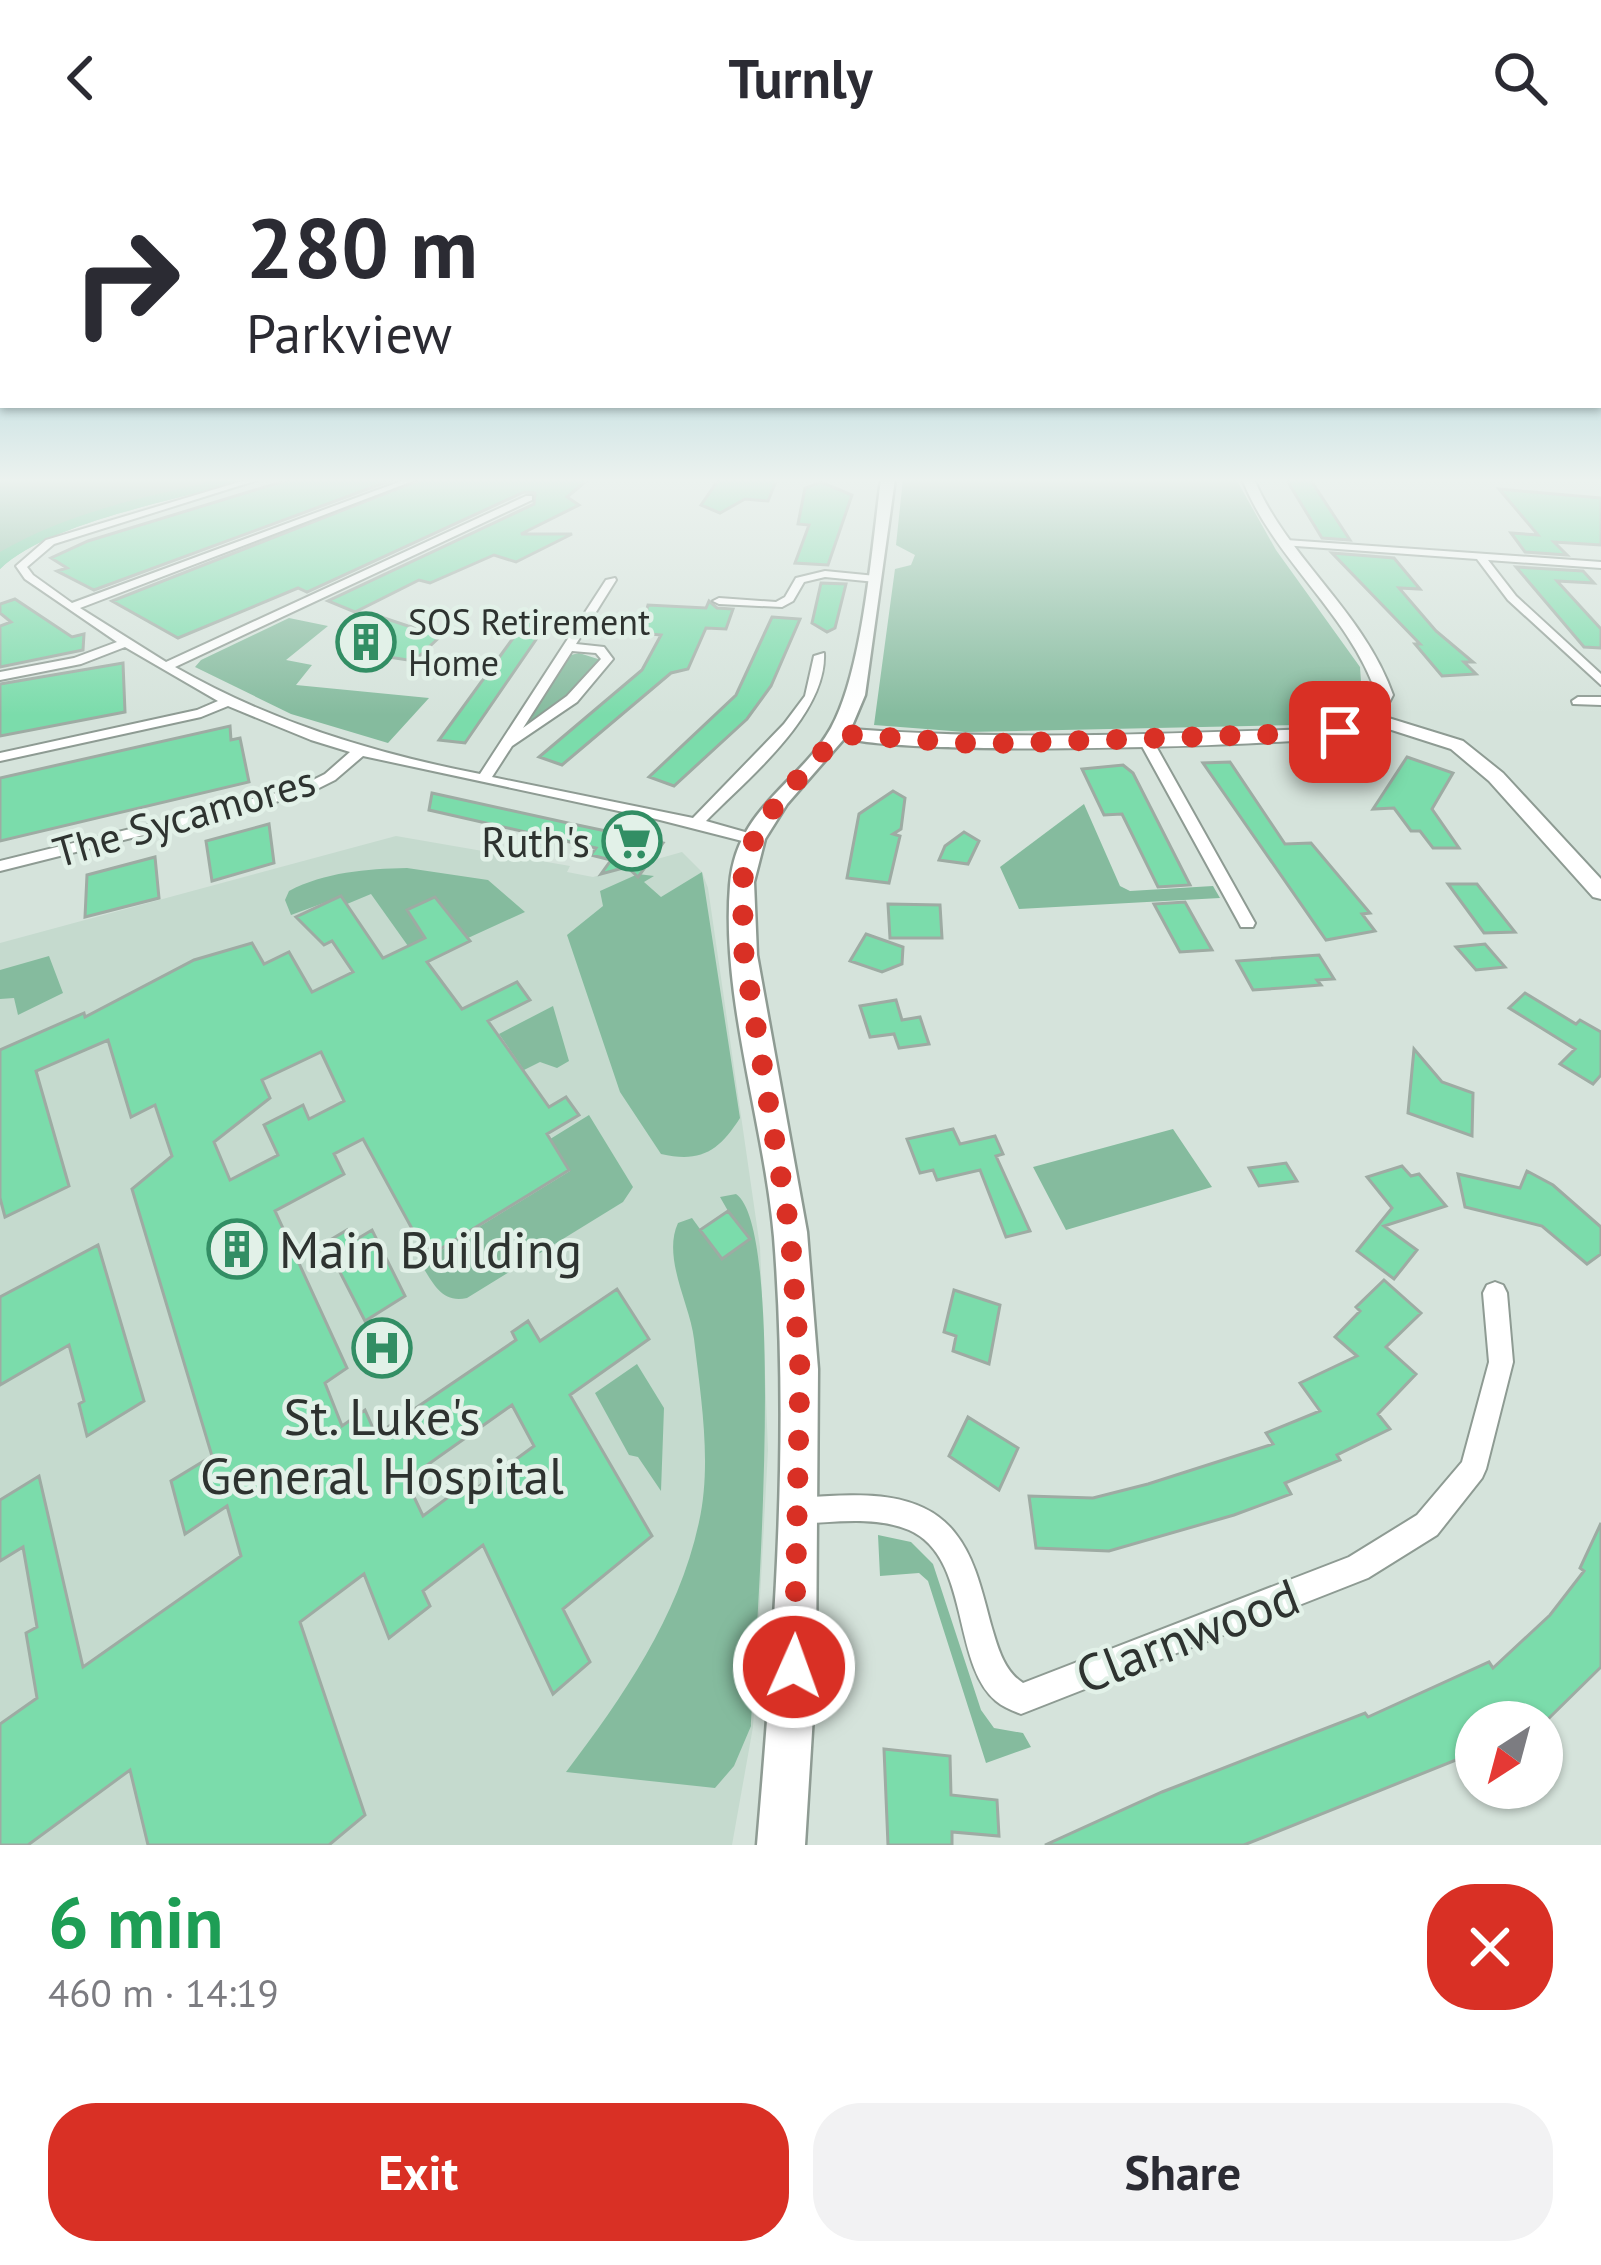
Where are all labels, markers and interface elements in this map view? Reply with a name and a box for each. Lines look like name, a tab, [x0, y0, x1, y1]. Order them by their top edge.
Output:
text: Turnly	[728, 43, 873, 113]
icon: back	[48, 45, 114, 111]
icon: search	[1487, 45, 1553, 111]
text: 280 m	[246, 192, 478, 301]
icon: right	[48, 204, 204, 360]
text: Parkview	[246, 298, 452, 368]
place label: SOS Retirement Home	[408, 598, 650, 686]
building icon: SOS Retirement Home	[335, 611, 397, 673]
pin	[1289, 681, 1391, 783]
icon: arrive	[1307, 699, 1373, 765]
street label: The Sycamores	[47, 752, 321, 880]
supermarket icon: Ruth's	[601, 810, 663, 872]
place label: Ruth's	[481, 814, 590, 869]
place label: Main Building	[279, 1216, 582, 1282]
building icon: Main Building	[206, 1218, 268, 1280]
hospital icon: St. Luke's General Hospital	[351, 1317, 413, 1379]
place label: St. Luke's General Hospital	[200, 1383, 564, 1508]
street label: Clarnwood	[1066, 1562, 1308, 1708]
position arrow	[731, 1604, 857, 1730]
north arrow	[1455, 1701, 1563, 1809]
map controls	[1455, 1701, 1563, 1809]
text: 6 min	[48, 1875, 224, 1968]
button: close	[1427, 1884, 1553, 2010]
text: 460 m · 14:19	[48, 1967, 279, 2018]
button: Exit	[48, 2103, 789, 2241]
button: Share	[813, 2103, 1553, 2241]

